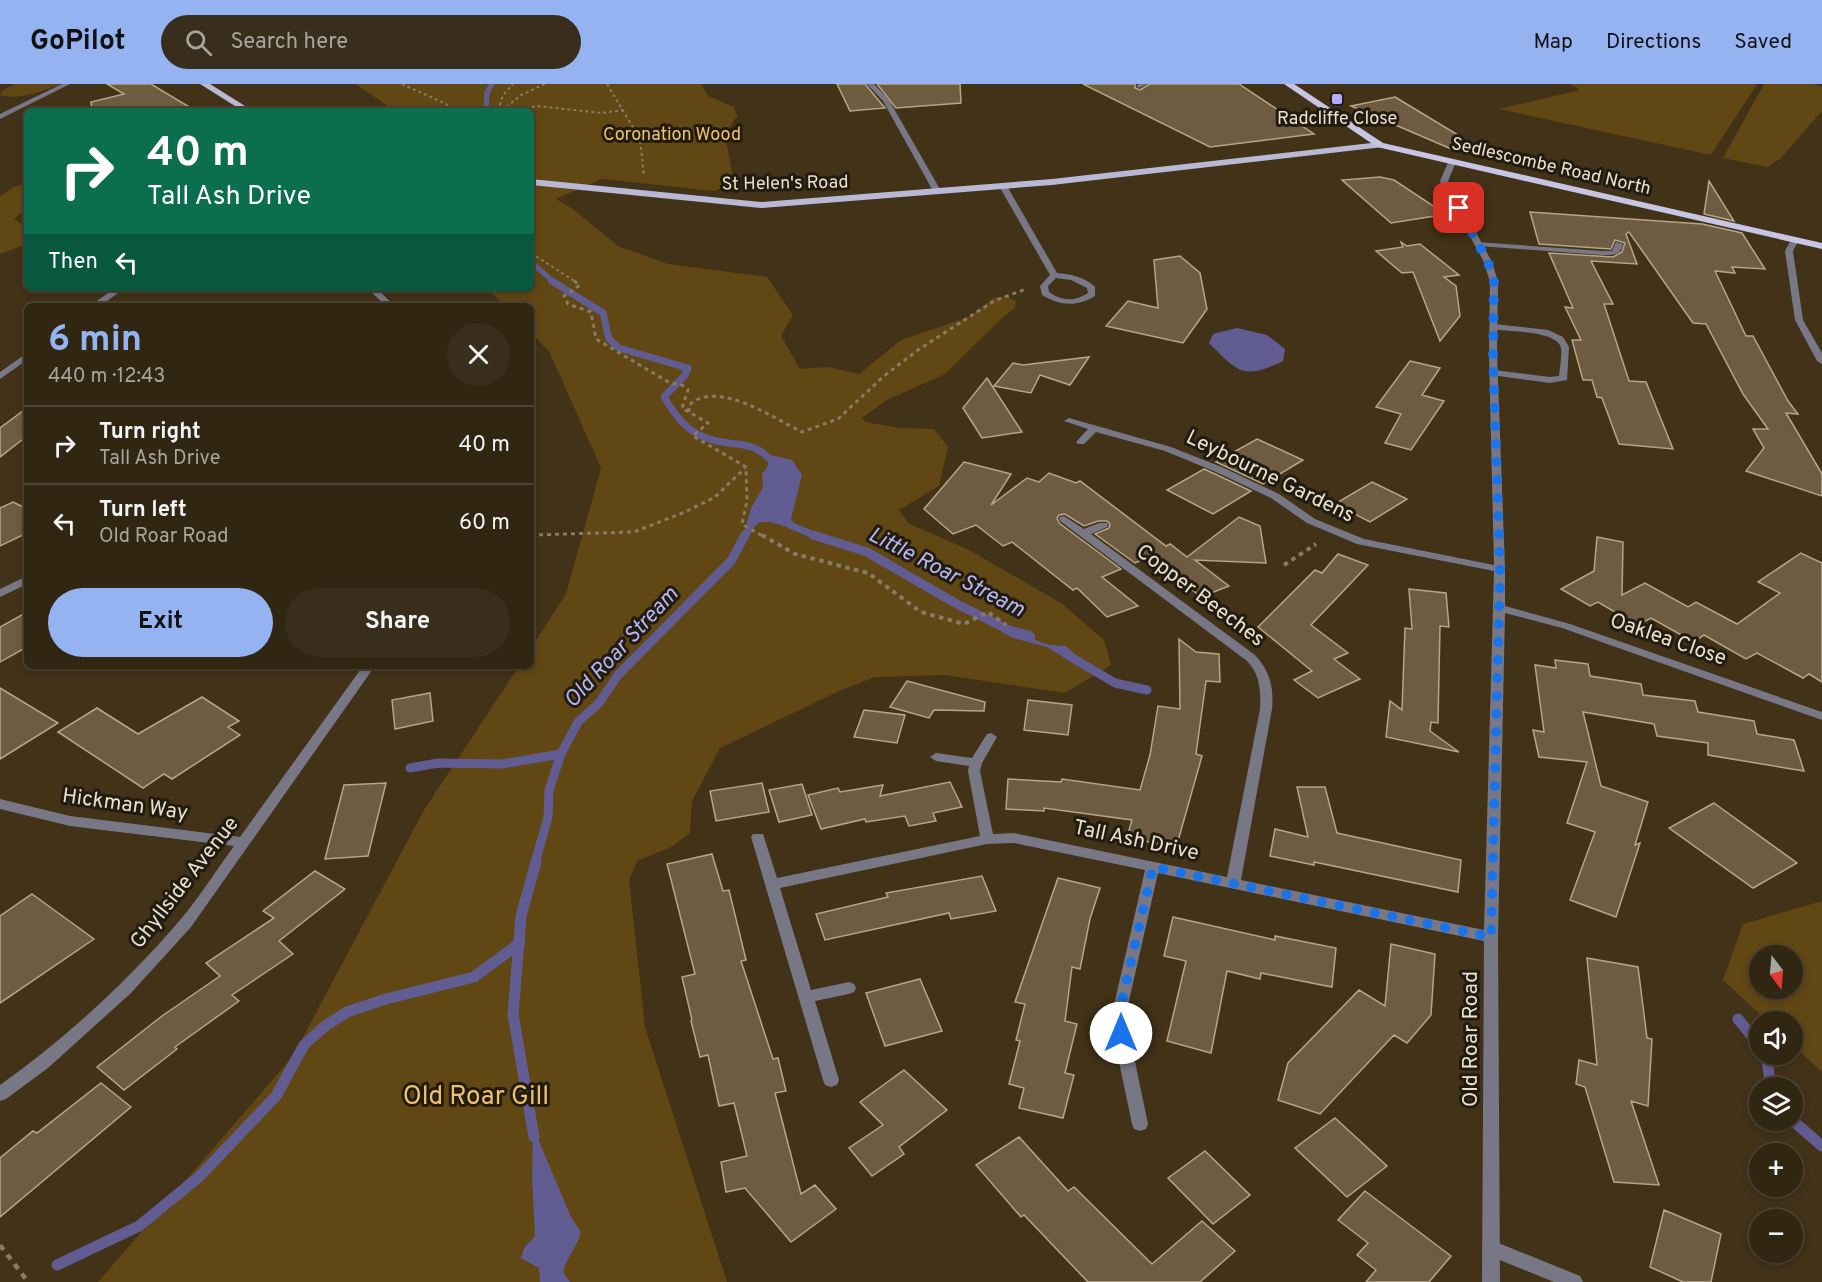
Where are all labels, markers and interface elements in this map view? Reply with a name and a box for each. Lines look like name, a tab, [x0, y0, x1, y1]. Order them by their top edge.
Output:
search box	[161, 15, 581, 69]
text: GoPilot	[30, 24, 125, 60]
icon: search	[182, 26, 215, 59]
text: Search here	[230, 29, 348, 56]
text: Map	[1533, 29, 1573, 56]
text: Directions	[1606, 29, 1701, 56]
text: Saved	[1734, 29, 1792, 56]
marker: Radcliffe Close	[1330, 92, 1344, 106]
place label: Radcliffe Close	[1277, 108, 1397, 131]
park label: Coronation Wood	[603, 124, 741, 147]
text: 40 m	[147, 128, 249, 181]
icon: right	[48, 132, 126, 210]
street label: Sedlescombe Road North	[1449, 133, 1653, 201]
street label: St Helen's Road	[721, 171, 849, 197]
text: Tall Ash Drive	[147, 180, 311, 214]
pin	[1433, 182, 1484, 233]
icon: arrive	[1442, 191, 1475, 224]
icon: left	[110, 246, 143, 279]
text: Then	[48, 249, 98, 276]
text: 6 min	[48, 318, 142, 364]
button: close	[447, 323, 510, 386]
text: 440 m · 12:43	[48, 364, 165, 390]
text: Turn right	[99, 419, 201, 446]
street label: Leybourne Gardens	[1181, 424, 1359, 530]
icon: right	[48, 429, 81, 462]
text: 40 m	[458, 432, 510, 459]
text: Tall Ash Drive	[99, 446, 220, 472]
text: Turn left	[99, 497, 187, 524]
icon: left	[48, 507, 81, 540]
text: 60 m	[459, 510, 510, 537]
water label: Little Roar Stream	[863, 522, 1029, 624]
text: Old Roar Road	[99, 524, 229, 550]
street label: Copper Beeches	[1130, 539, 1270, 653]
water label: Old Roar Stream	[559, 582, 685, 714]
button: Exit	[48, 588, 273, 657]
button: Share	[285, 588, 510, 657]
street label: Oaklea Close	[1606, 607, 1730, 673]
street label: Hickman Way	[60, 783, 190, 827]
street label: Ghyllside Avenue	[125, 811, 245, 955]
street label: Tall Ash Drive	[1071, 815, 1201, 867]
north arrow	[1749, 945, 1803, 999]
map controls	[1749, 945, 1803, 1263]
street label: Old Roar Road	[1458, 971, 1485, 1107]
position arrow	[1089, 1001, 1153, 1065]
button: sound	[1749, 1011, 1803, 1065]
button: layers	[1749, 1077, 1803, 1131]
park label: Old Roar Gill	[403, 1081, 549, 1114]
button: +	[1749, 1143, 1803, 1197]
button: −	[1749, 1209, 1803, 1263]

